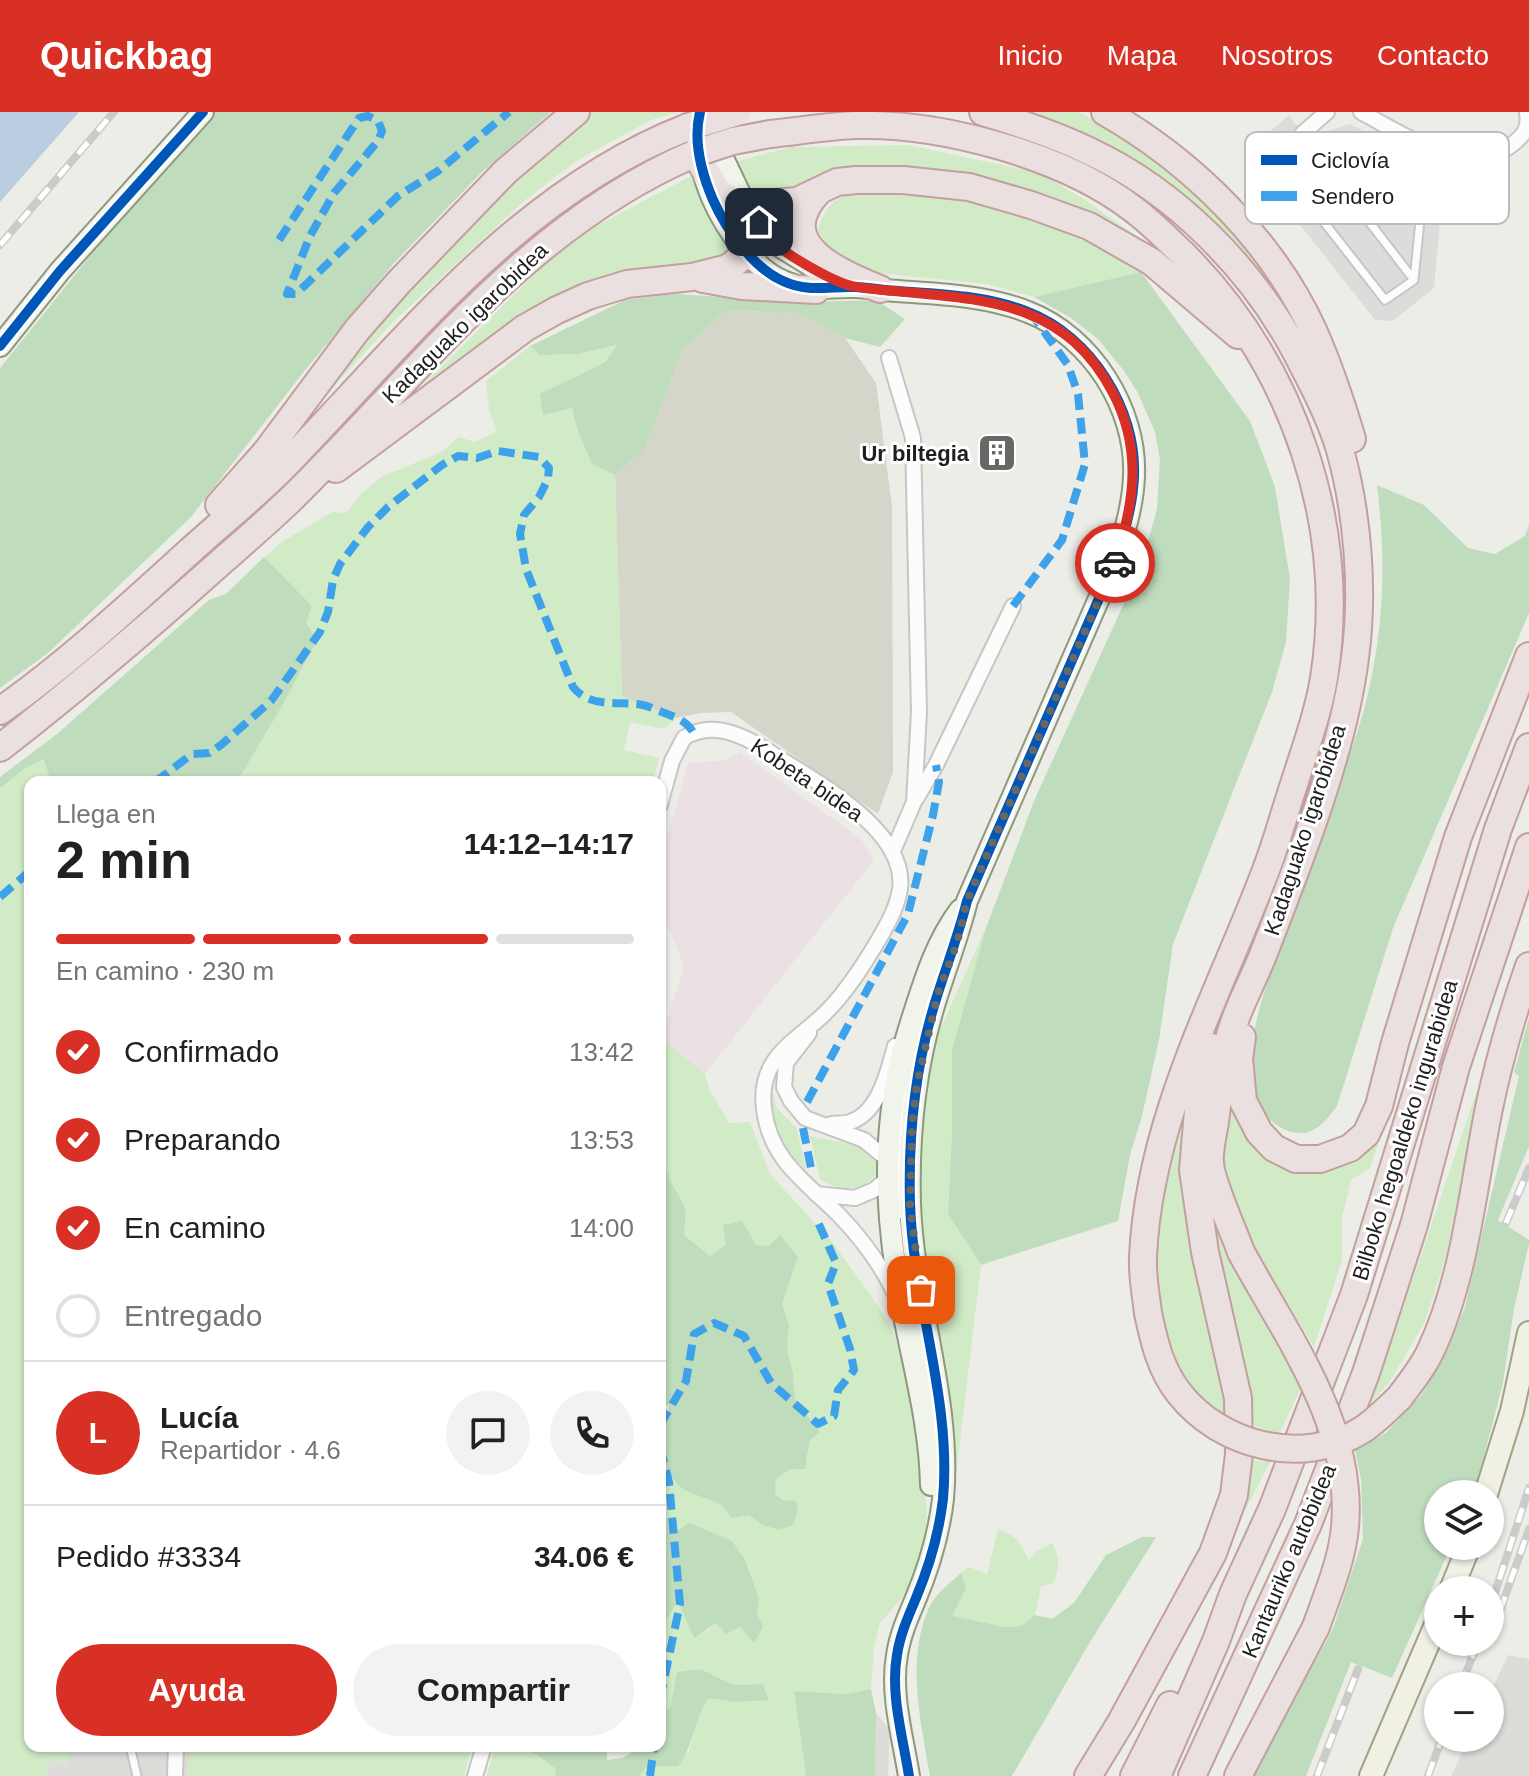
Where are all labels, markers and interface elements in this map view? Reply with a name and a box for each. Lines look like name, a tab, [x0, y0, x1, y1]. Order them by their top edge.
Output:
text: Quickbag	[40, 35, 213, 77]
text: Inicio	[997, 40, 1063, 71]
text: Mapa	[1107, 40, 1177, 71]
text: Nosotros	[1221, 40, 1333, 71]
text: Contacto	[1377, 40, 1489, 71]
legend	[1245, 132, 1509, 224]
text: Ciclovía	[1311, 148, 1390, 173]
text: Sendero	[1311, 184, 1394, 209]
pin	[725, 188, 793, 256]
icon: home	[737, 200, 781, 244]
street label: Kadaguako igarobidea	[377, 237, 553, 408]
building icon: Ur biltegia	[976, 432, 1018, 474]
place label: Ur biltegia	[861, 441, 970, 466]
courier	[1075, 523, 1155, 603]
icon: car	[1093, 541, 1137, 585]
street label: Kadaguako igarobidea	[1259, 721, 1351, 939]
street label: Kobeta bidea	[746, 733, 868, 827]
text: Llega en	[56, 799, 156, 829]
text: 14:12–14:17	[464, 827, 634, 860]
text: 2 min	[56, 831, 192, 889]
text: En camino · 230 m	[56, 956, 274, 986]
street label: Bilboko hegoaldeko ingurabidea	[1347, 976, 1463, 1283]
icon: check	[56, 1030, 100, 1074]
text: Confirmado	[124, 1035, 279, 1068]
text: 13:42	[569, 1037, 634, 1067]
icon: check	[56, 1118, 100, 1162]
text: Preparando	[124, 1123, 281, 1156]
text: 13:53	[569, 1125, 634, 1155]
icon: check	[56, 1206, 100, 1250]
text: En camino	[124, 1211, 266, 1244]
text: 14:00	[569, 1213, 634, 1243]
pin	[887, 1256, 955, 1324]
icon: bag	[899, 1268, 943, 1312]
text: Entregado	[124, 1299, 262, 1332]
button: chat	[446, 1391, 530, 1475]
button: phone	[550, 1391, 634, 1475]
text: Lucía	[160, 1401, 238, 1434]
text: L	[89, 1416, 107, 1449]
text: Repartidor · 4.6	[160, 1435, 341, 1465]
street label: Kantauriko autobidea	[1237, 1460, 1341, 1662]
map controls	[1424, 1480, 1504, 1752]
button: layers	[1424, 1480, 1504, 1560]
text: Pedido #3334	[56, 1540, 241, 1573]
text: 34.06 €	[534, 1540, 634, 1573]
button: +	[1424, 1576, 1504, 1656]
button: Ayuda	[56, 1644, 337, 1736]
button: Compartir	[353, 1644, 634, 1736]
button: −	[1424, 1672, 1504, 1752]

